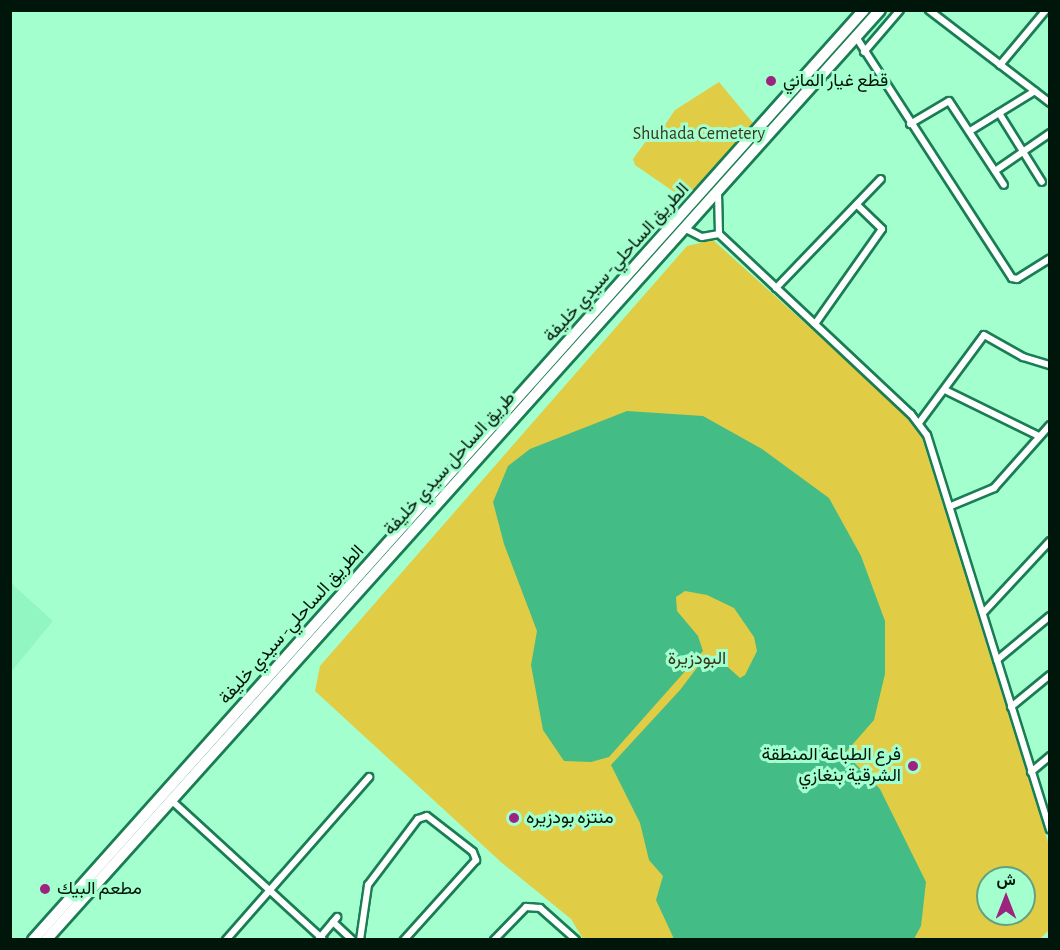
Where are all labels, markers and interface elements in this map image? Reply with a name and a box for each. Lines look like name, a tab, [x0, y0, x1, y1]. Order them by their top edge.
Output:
place label: قطع غيار الماني	[783, 70, 888, 92]
marker: قطع غيار الماني	[764, 74, 778, 88]
park label: Shuhada Cemetery	[633, 123, 765, 145]
street label: الطريق الساحلي- سيدي خليفة	[540, 179, 694, 347]
street label: طريق الساحل سيدي خليفة	[380, 388, 520, 540]
street label: الطريق الساحلي- سيدي خليفة	[215, 541, 369, 709]
park label: البودزيرة	[668, 648, 726, 670]
place label: فرع الطباعة المنطقة الشرقية بنغازي	[761, 745, 901, 788]
marker: فرع الطباعة المنطقة الشرقية بنغازي	[906, 759, 920, 773]
place label: منتزه بودزيره	[526, 807, 614, 829]
marker: منتزه بودزيره	[507, 811, 521, 825]
north arrow	[976, 866, 1036, 926]
text: ش	[996, 872, 1016, 888]
place label: مطعم البيك	[57, 878, 142, 900]
marker: مطعم البيك	[38, 882, 52, 896]

